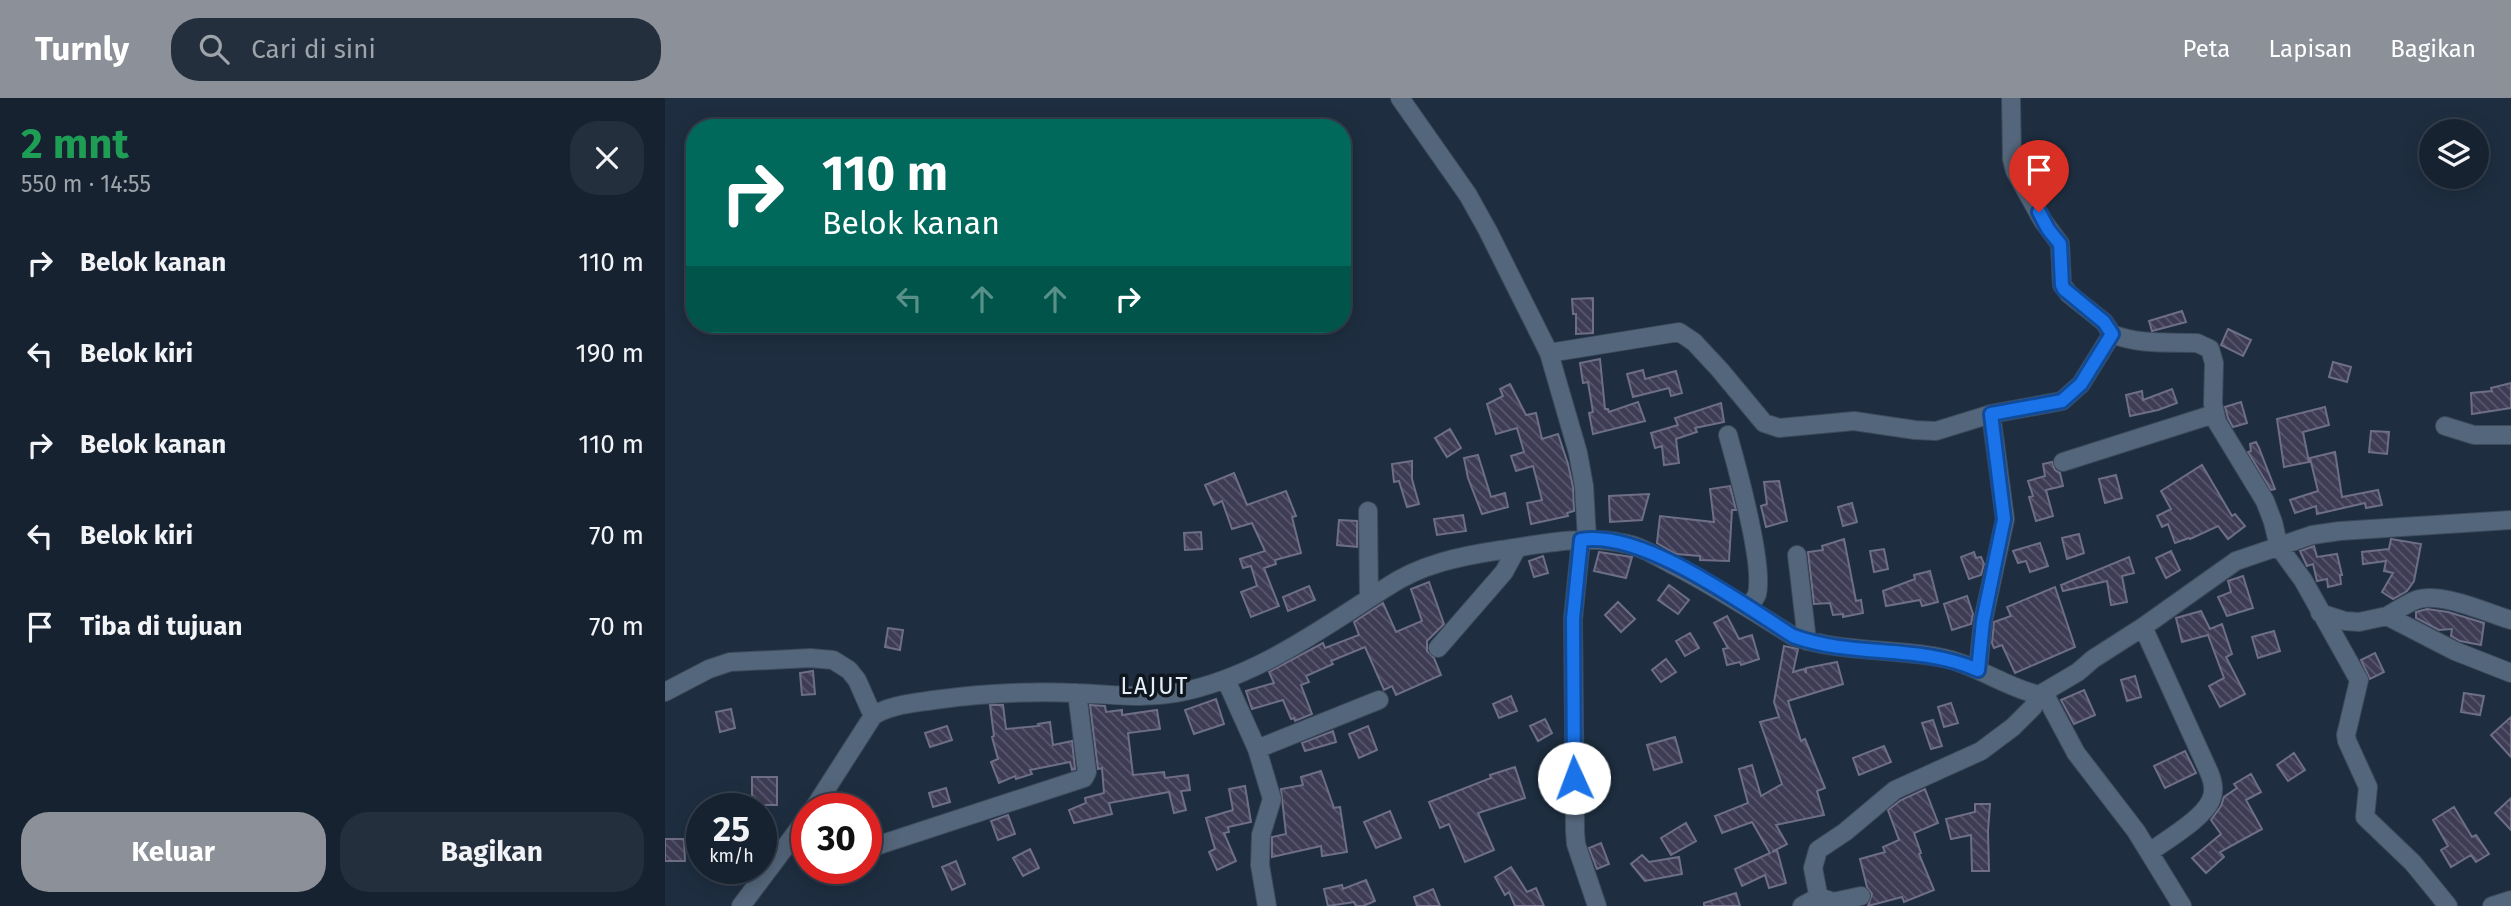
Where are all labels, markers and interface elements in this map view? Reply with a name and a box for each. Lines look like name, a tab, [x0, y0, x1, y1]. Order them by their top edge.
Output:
search box	[171, 18, 661, 81]
text: Turnly	[35, 29, 129, 69]
icon: search	[195, 30, 233, 68]
text: Cari di sini	[251, 34, 376, 65]
text: Peta	[2183, 35, 2230, 63]
text: Lapisan	[2268, 35, 2352, 63]
text: Bagikan	[2390, 35, 2476, 63]
text: 2 mnt	[21, 119, 129, 169]
map controls	[2419, 119, 2489, 189]
button: layers	[2419, 119, 2489, 189]
button: close	[570, 121, 644, 195]
pin	[2009, 140, 2069, 212]
text: 110 m	[822, 144, 948, 203]
icon: right	[707, 147, 798, 238]
icon: arrive	[2020, 151, 2058, 189]
text: 550 m · 14:55	[21, 170, 151, 198]
text: Belok kanan	[822, 204, 1000, 242]
icon: right	[21, 244, 59, 282]
text: Belok kanan	[80, 247, 226, 278]
text: 110 m	[578, 247, 644, 278]
icon: left	[890, 280, 928, 318]
icon: ahead	[963, 280, 1001, 318]
icon: ahead	[1036, 280, 1074, 318]
icon: right	[1109, 280, 1147, 318]
icon: left	[21, 335, 59, 373]
text: Belok kiri	[80, 338, 193, 369]
text: 190 m	[575, 338, 644, 369]
icon: right	[21, 426, 59, 464]
text: Belok kanan	[80, 429, 226, 460]
text: 110 m	[578, 429, 644, 460]
icon: left	[21, 517, 59, 555]
text: Belok kiri	[80, 520, 193, 551]
text: 70 m	[589, 520, 644, 551]
icon: arrive	[21, 608, 59, 646]
text: Tiba di tujuan	[80, 611, 242, 642]
text: 70 m	[589, 611, 644, 642]
district label: LAJUT	[1121, 672, 1189, 700]
position arrow	[1537, 741, 1611, 815]
speed limit sign: 30	[791, 793, 882, 884]
text: 25	[713, 808, 750, 850]
button: Keluar	[21, 812, 326, 892]
button: Bagikan	[340, 812, 644, 892]
text: km/h	[709, 845, 754, 867]

